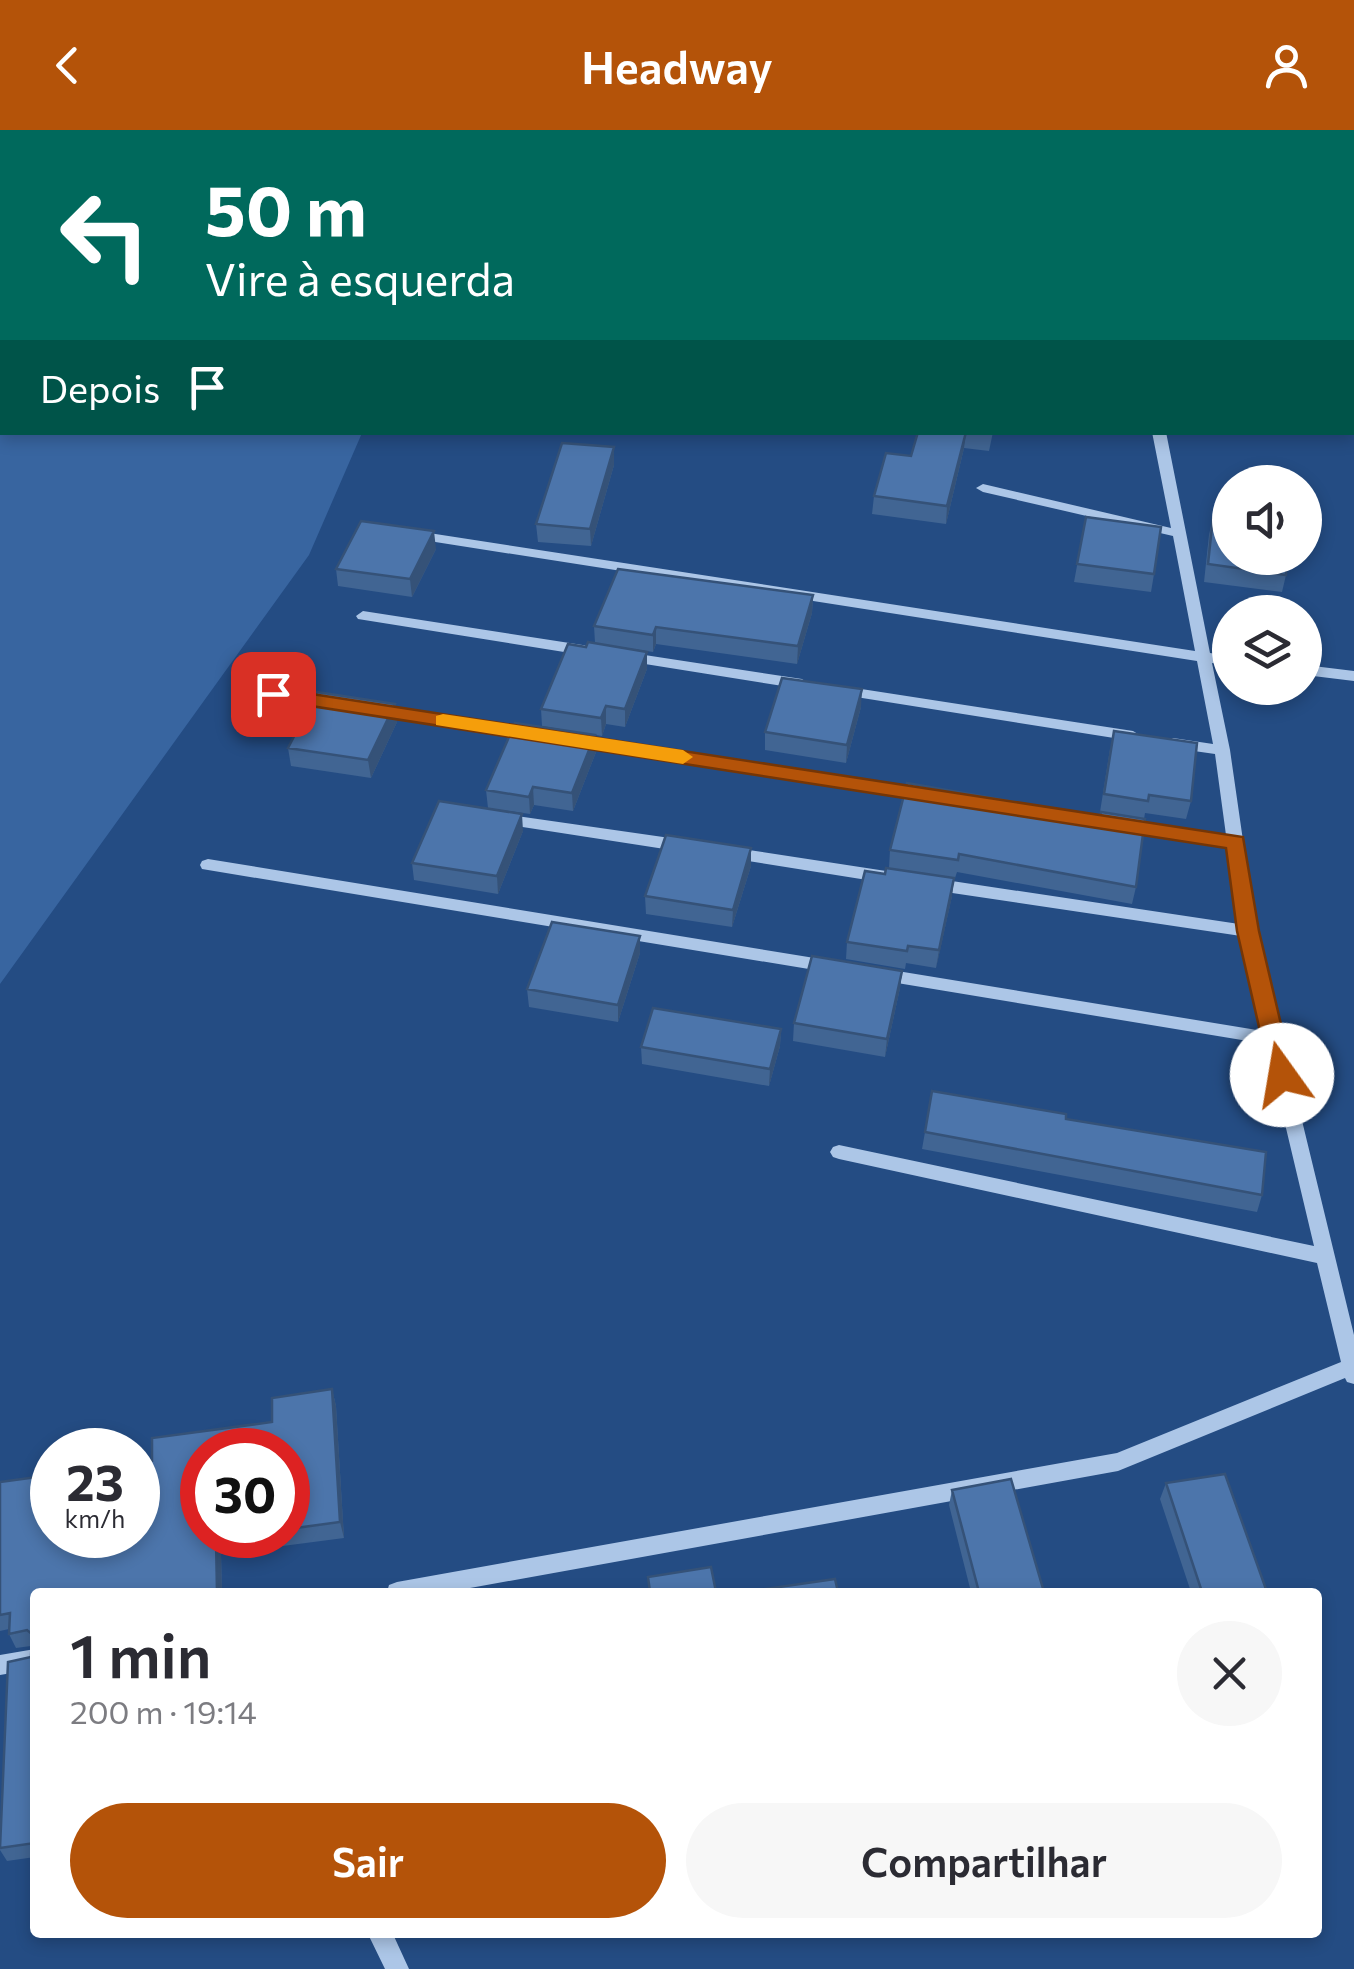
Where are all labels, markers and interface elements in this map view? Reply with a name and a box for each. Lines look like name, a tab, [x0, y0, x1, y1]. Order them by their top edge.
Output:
icon: back	[40, 38, 95, 93]
text: Headway	[581, 38, 773, 93]
icon: person	[1259, 38, 1314, 93]
text: 50 m	[205, 165, 367, 250]
icon: left	[40, 170, 170, 300]
text: Vire à esquerda	[205, 250, 515, 305]
icon: arrive	[180, 360, 235, 415]
text: Depois	[40, 364, 160, 411]
map controls	[1212, 465, 1322, 705]
button: sound	[1212, 465, 1322, 575]
button: layers	[1212, 595, 1322, 705]
pin	[231, 652, 316, 737]
icon: arrive	[246, 667, 301, 722]
position arrow	[1230, 1023, 1334, 1127]
speed limit sign: 30	[180, 1428, 310, 1558]
text: 23	[66, 1450, 124, 1511]
text: km/h	[65, 1503, 125, 1533]
text: 1 min	[70, 1617, 211, 1690]
button: close	[1177, 1621, 1282, 1726]
text: 200 m · 19:14	[70, 1691, 257, 1731]
button: Sair	[70, 1803, 666, 1918]
button: Compartilhar	[686, 1803, 1282, 1918]

